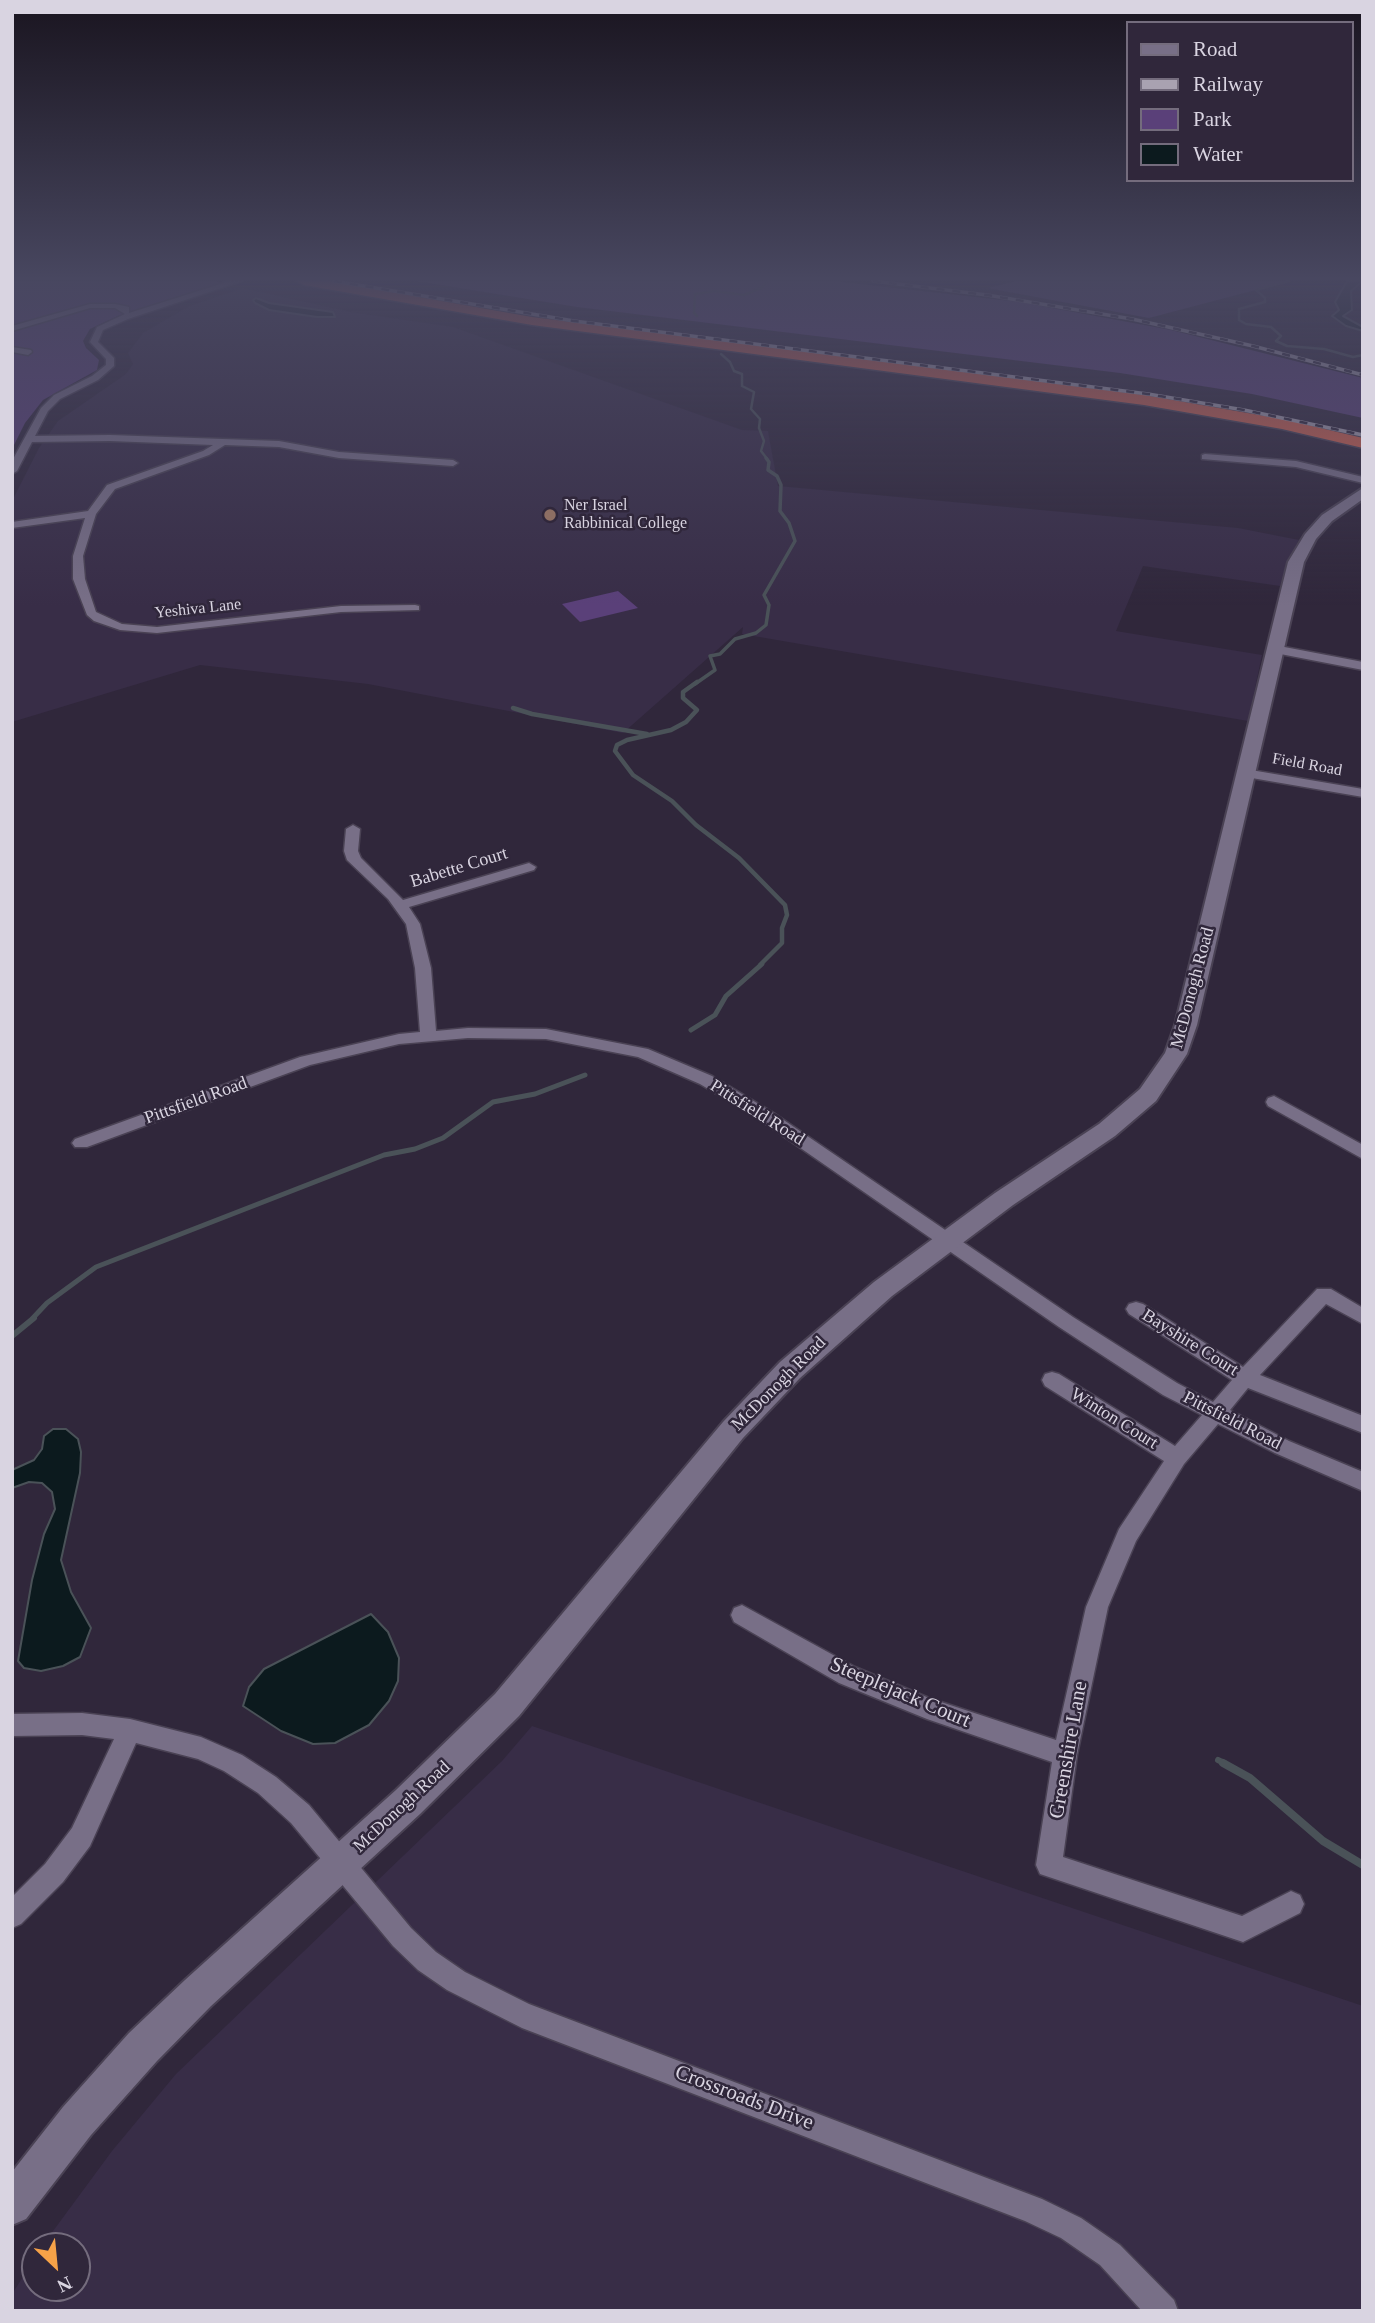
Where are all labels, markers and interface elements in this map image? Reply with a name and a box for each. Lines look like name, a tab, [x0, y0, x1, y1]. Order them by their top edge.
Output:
legend	[1126, 21, 1354, 182]
text: Road	[1193, 37, 1237, 61]
text: Railway	[1193, 72, 1263, 96]
text: Park	[1193, 107, 1232, 131]
text: Water	[1193, 142, 1243, 166]
place label: Ner Israel Rabbinical College	[564, 496, 687, 534]
marker: Ner Israel Rabbinical College	[542, 507, 558, 523]
street label: Yeshiva Lane	[154, 595, 242, 623]
street label: Field Road	[1271, 749, 1343, 781]
street label: Babette Court	[408, 843, 510, 893]
street label: McDonogh Road	[1166, 925, 1220, 1051]
street label: Pittsfield Road	[142, 1072, 250, 1130]
street label: Pittsfield Road	[706, 1075, 808, 1151]
street label: Bayshire Court	[1138, 1305, 1242, 1381]
street label: McDonogh Road	[727, 1332, 831, 1436]
street label: Winton Court	[1066, 1384, 1162, 1454]
street label: Pittsfield Road	[1179, 1387, 1285, 1455]
street label: Steeplejack Court	[826, 1652, 974, 1734]
street label: Greenshire Lane	[1044, 1679, 1094, 1821]
street label: McDonogh Road	[349, 1757, 455, 1857]
street label: Crossroads Drive	[671, 2060, 817, 2136]
north arrow	[21, 2232, 91, 2302]
text: N	[54, 2272, 75, 2297]

